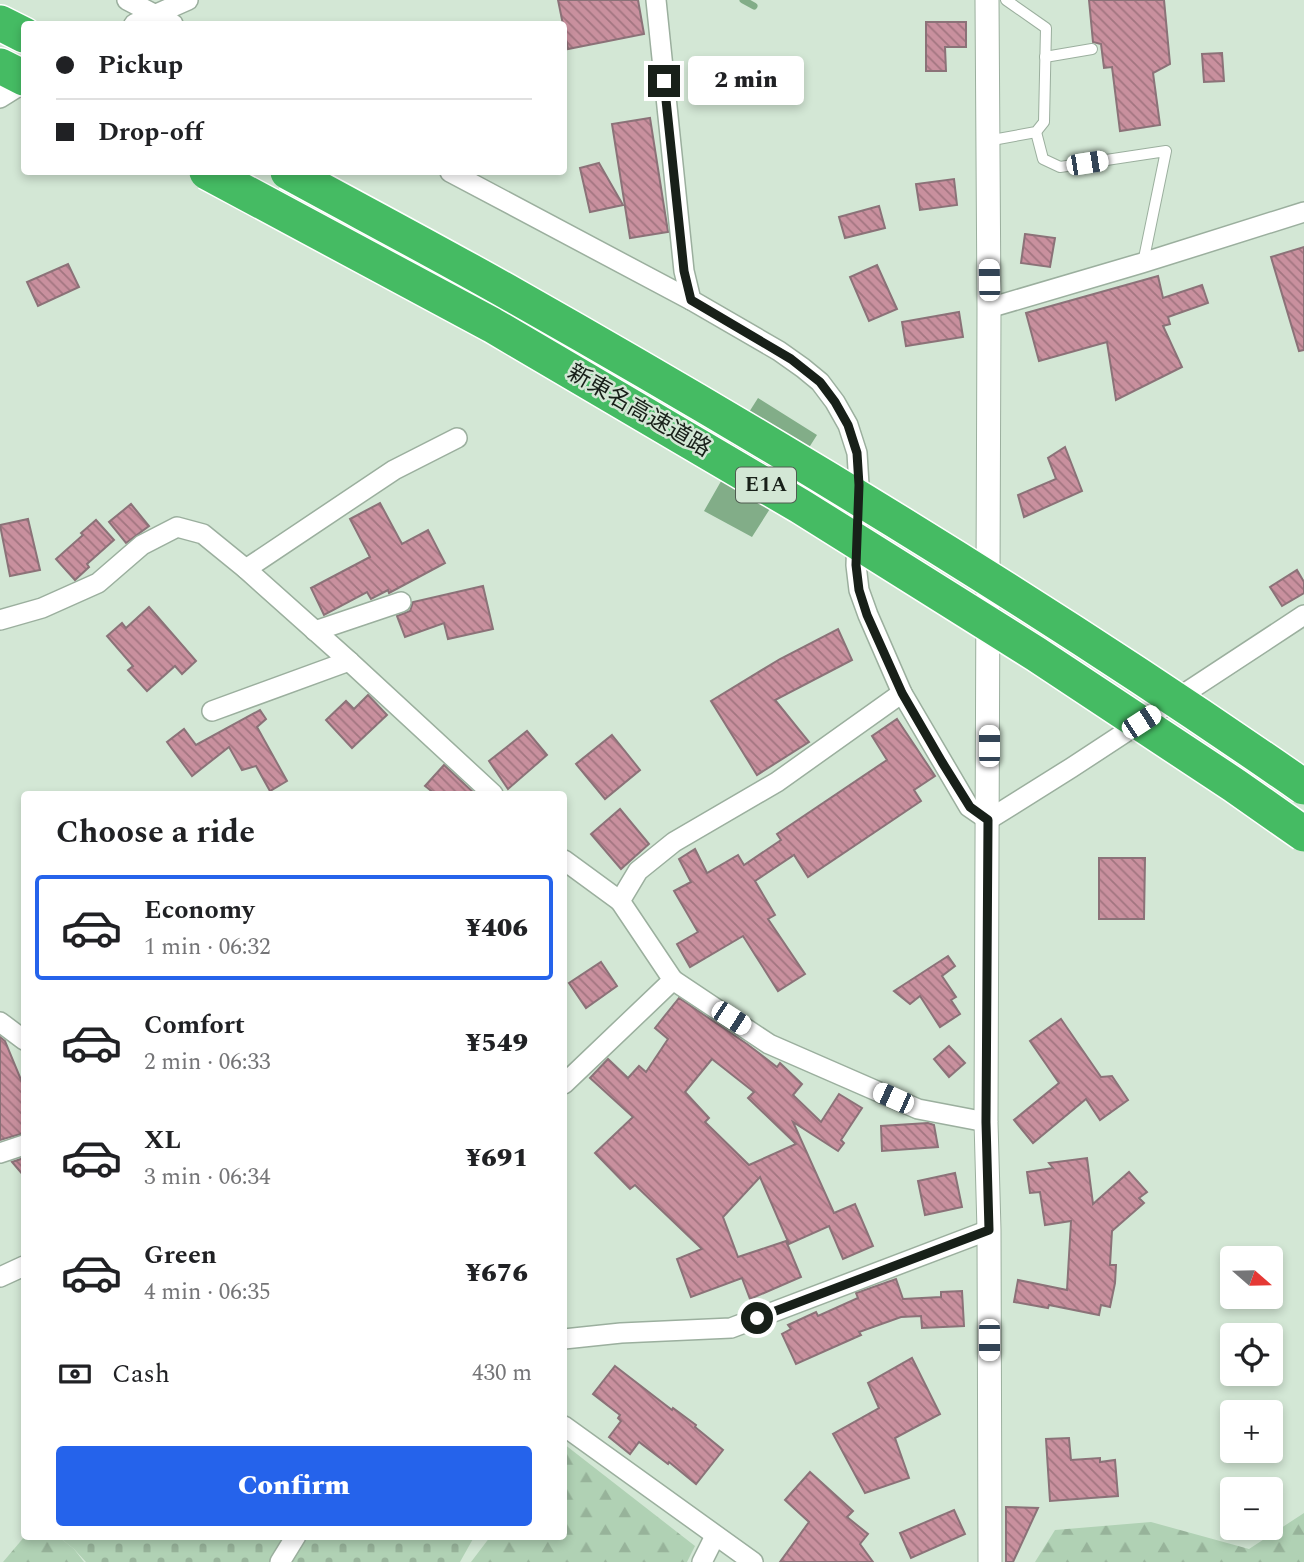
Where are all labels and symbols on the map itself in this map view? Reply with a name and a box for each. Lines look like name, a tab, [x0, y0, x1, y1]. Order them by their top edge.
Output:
callout: 2 min	[688, 56, 804, 106]
route end	[648, 65, 680, 97]
car	[1065, 149, 1110, 177]
car	[979, 259, 1000, 301]
street label: 新東名高速道路	[561, 356, 717, 466]
road number: E1A	[736, 468, 796, 503]
car	[1118, 702, 1165, 742]
car	[979, 725, 1000, 767]
car	[708, 998, 755, 1038]
car	[870, 1080, 917, 1116]
north arrow	[1220, 1246, 1283, 1309]
route start	[741, 1302, 773, 1334]
car	[979, 1319, 1000, 1361]

